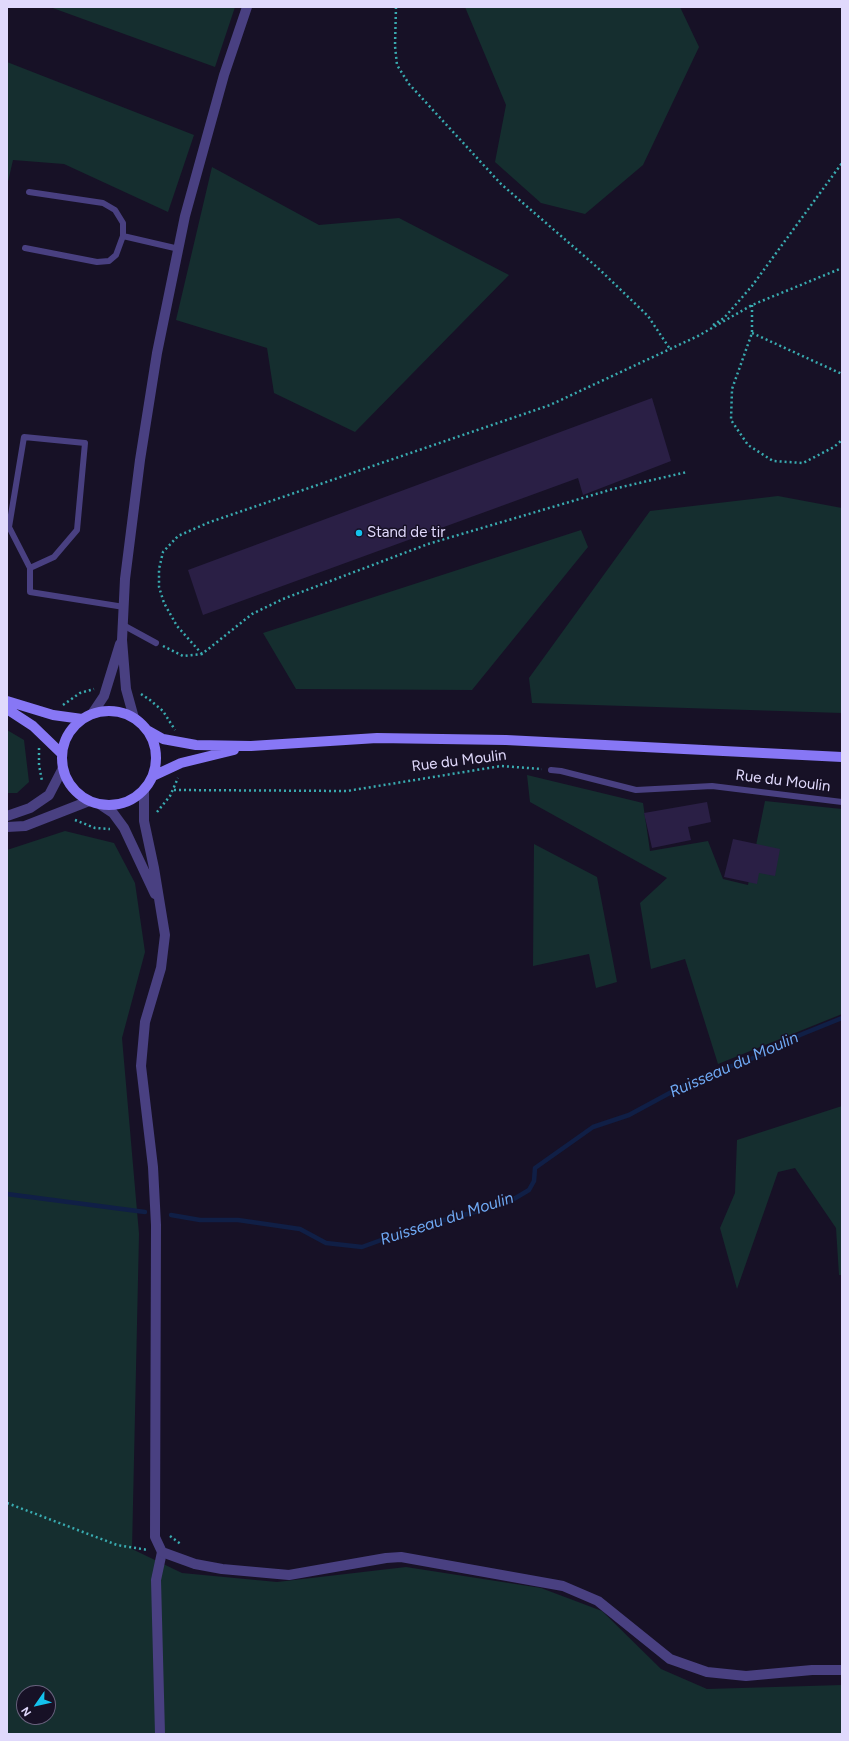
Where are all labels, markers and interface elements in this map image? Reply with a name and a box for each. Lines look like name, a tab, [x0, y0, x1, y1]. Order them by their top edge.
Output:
place label: Stand de tir	[367, 524, 445, 542]
marker: Stand de tir	[354, 528, 364, 538]
street label: Rue du Moulin	[411, 746, 507, 776]
street label: Rue du Moulin	[735, 766, 831, 796]
water label: Ruisseau du Moulin	[667, 1028, 801, 1102]
water label: Ruisseau du Moulin	[378, 1188, 516, 1250]
north arrow	[16, 1685, 56, 1725]
text: N	[19, 1704, 34, 1719]

